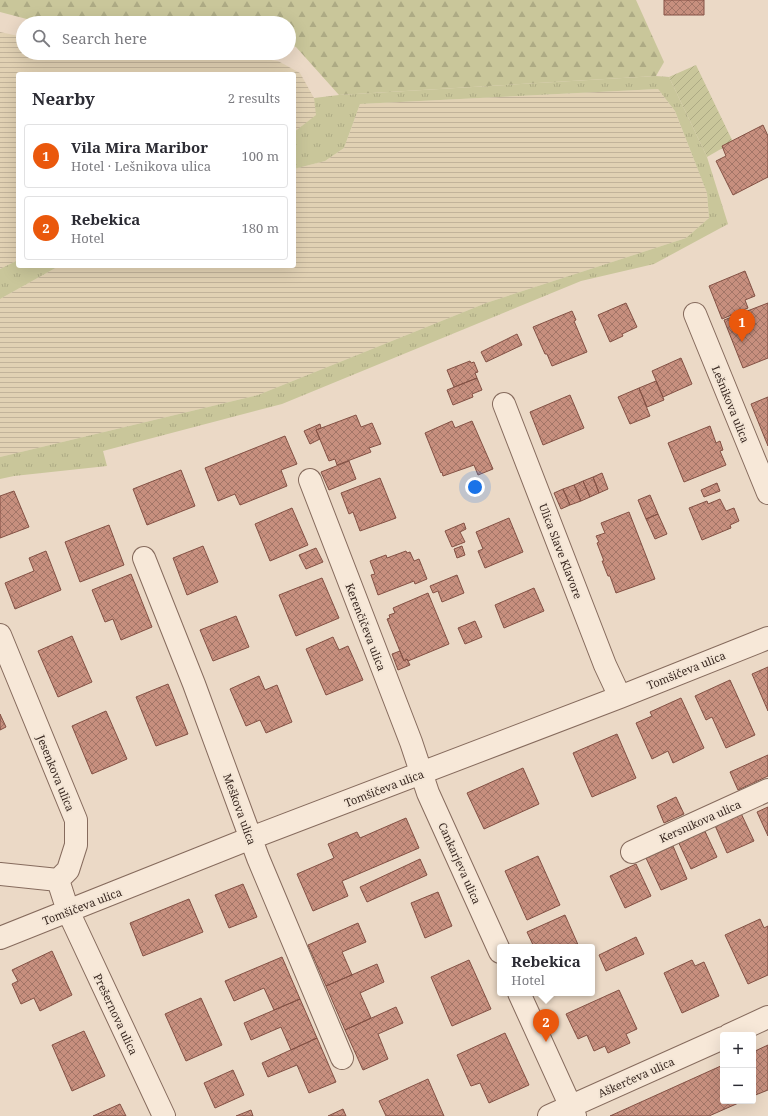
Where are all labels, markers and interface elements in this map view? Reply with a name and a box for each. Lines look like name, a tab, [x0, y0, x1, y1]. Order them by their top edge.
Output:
search box	[16, 16, 296, 60]
icon: search	[30, 27, 52, 49]
text: Search here	[62, 28, 147, 48]
text: Nearby	[32, 87, 95, 110]
text: 2 results	[228, 89, 280, 107]
text: Vila Mira Maribor	[71, 137, 208, 157]
text: 1	[42, 147, 50, 165]
text: 100 m	[242, 147, 279, 165]
text: Hotel · Lešnikova ulica	[71, 157, 211, 175]
text: Rebekica	[71, 209, 140, 229]
text: 2	[42, 219, 50, 237]
text: 180 m	[242, 219, 279, 237]
text: Hotel	[71, 229, 104, 247]
pin: 1	[729, 309, 755, 342]
street label: Lešnikova ulica	[709, 363, 753, 445]
your location	[465, 477, 485, 497]
street label: Ulica Slave Klavore	[536, 501, 586, 601]
street label: Kerenčičeva ulica	[342, 581, 390, 673]
street label: Tomšičeva ulica	[644, 647, 728, 693]
street label: Jesenkova ulica	[33, 732, 78, 813]
street label: Tomšičeva ulica	[342, 766, 426, 810]
street label: Meškova ulica	[220, 771, 260, 847]
street label: Kersnikova ulica	[657, 796, 743, 846]
street label: Cankarjeva ulica	[435, 820, 485, 906]
street label: Tomšičeva ulica	[40, 884, 124, 928]
popup	[497, 944, 595, 996]
text: Rebekica	[511, 951, 581, 971]
street label: Prešernova ulica	[91, 971, 141, 1057]
text: Hotel	[511, 971, 545, 989]
pin: 2	[533, 1009, 559, 1042]
map controls	[720, 1032, 756, 1104]
button: +	[720, 1032, 756, 1068]
street label: Aškerčeva ulica	[595, 1053, 677, 1101]
button: −	[720, 1068, 756, 1104]

